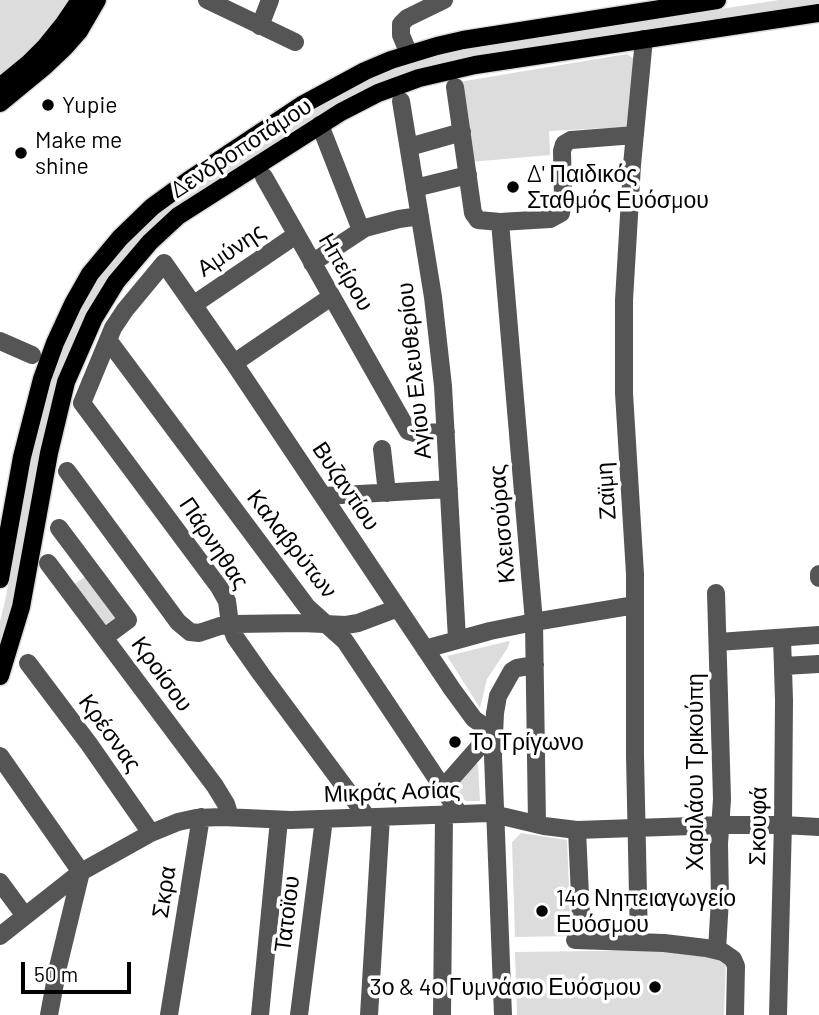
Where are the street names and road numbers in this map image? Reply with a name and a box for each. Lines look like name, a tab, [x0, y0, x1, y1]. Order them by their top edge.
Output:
street label: Δενδροποτάμου	[165, 92, 317, 204]
street label: Αμύνης	[192, 217, 270, 283]
street label: Ηπείρου	[313, 228, 379, 316]
street label: Αγίου Ελευθερίου	[391, 281, 437, 461]
street label: Βυζαντίου	[306, 436, 386, 536]
street label: Ζαϊμη	[590, 461, 622, 521]
street label: Κλεισούρας	[483, 463, 521, 585]
street label: Καλαβρύτων	[241, 484, 343, 604]
street label: Πάρνηθας	[173, 492, 255, 594]
street label: Κροίσου	[126, 631, 198, 717]
street label: Χαριλάου Τρικούπη	[681, 673, 709, 871]
street label: Κρέσνας	[73, 689, 147, 777]
street label: Μικράς Ασίας	[323, 776, 461, 808]
street label: Σκουφά	[744, 786, 772, 866]
street label: Σκρα	[146, 864, 182, 920]
street label: Τατοϊου	[269, 874, 305, 954]

